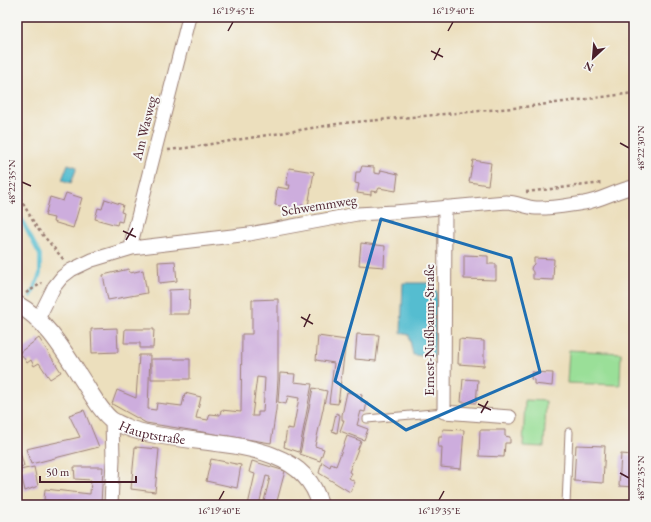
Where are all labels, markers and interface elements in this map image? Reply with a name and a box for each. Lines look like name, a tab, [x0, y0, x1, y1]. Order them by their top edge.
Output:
text: 16°19'45"E	[212, 4, 255, 17]
text: 16°19'40"E	[432, 4, 475, 17]
north arrow	[573, 38, 613, 78]
text: N	[581, 59, 596, 75]
street label: Am Wasweg	[127, 93, 161, 163]
text: 48°22'30"N	[634, 125, 647, 170]
text: 48°22'35"N	[5, 159, 18, 204]
street label: Schwemmweg	[280, 190, 359, 220]
street label: Ernest-Nußbaum-Straße	[420, 263, 438, 396]
street label: Hauptstraße	[116, 416, 187, 448]
text: 48°22'35"N	[634, 455, 647, 500]
scale bar	[40, 458, 136, 484]
text: 50 m	[46, 464, 70, 480]
text: 16°19'40"E	[198, 504, 241, 517]
text: 16°19'35"E	[418, 504, 461, 517]

